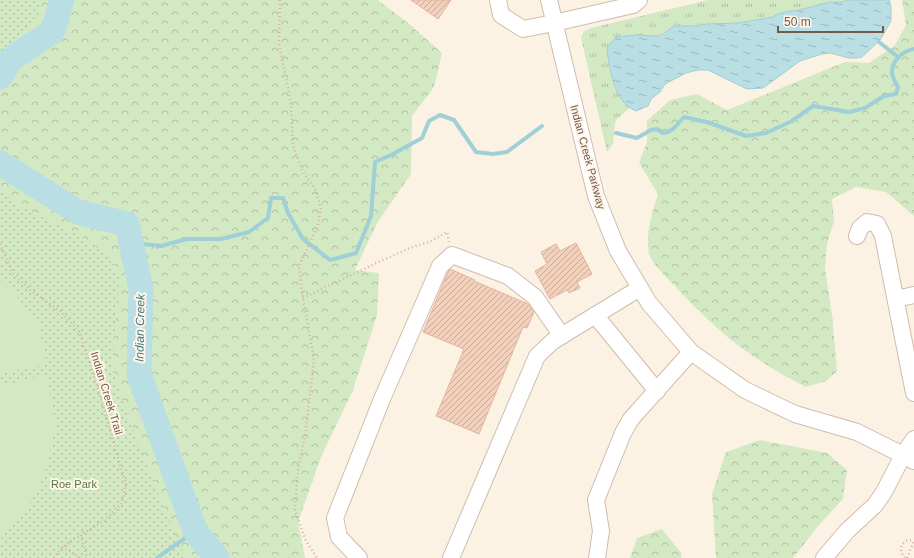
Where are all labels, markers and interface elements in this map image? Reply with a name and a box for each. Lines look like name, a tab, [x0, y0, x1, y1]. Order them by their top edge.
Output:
scale bar	[778, 8, 883, 34]
text: 50 m	[784, 15, 811, 29]
street label: Indian Creek Parkway	[568, 103, 608, 211]
water label: Indian Creek	[132, 293, 148, 362]
street label: Indian Creek Trail	[89, 350, 125, 436]
park label: Roe Park	[51, 478, 97, 490]

